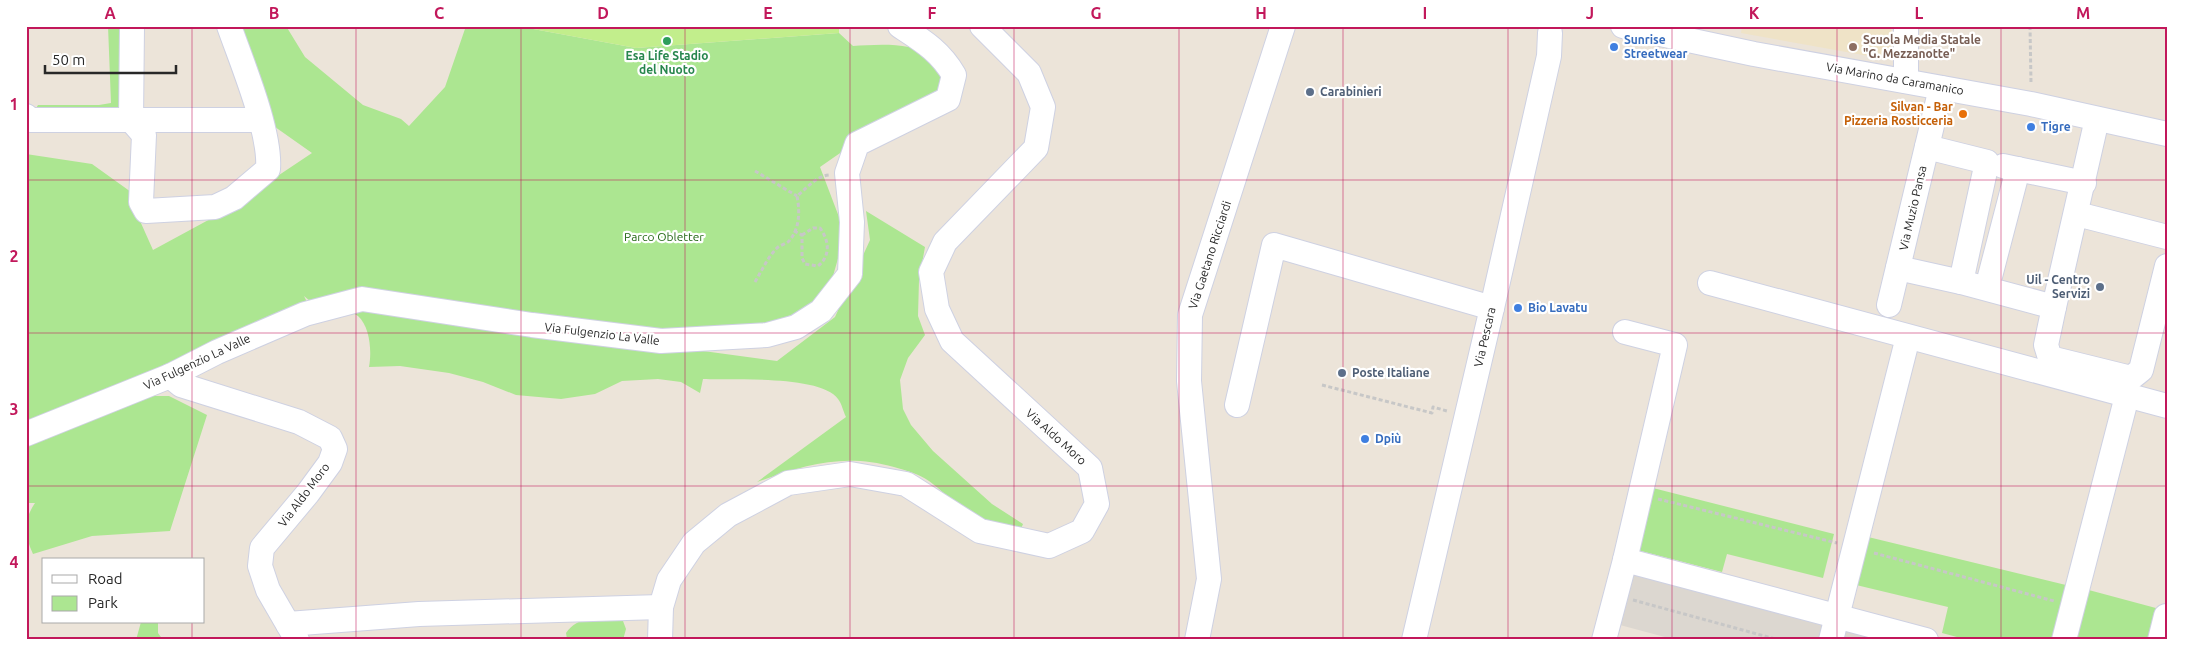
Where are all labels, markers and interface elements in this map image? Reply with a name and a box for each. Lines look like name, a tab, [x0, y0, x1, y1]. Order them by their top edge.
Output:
text: A	[104, 4, 116, 22]
text: B	[269, 4, 279, 22]
text: C	[434, 4, 444, 22]
text: D	[597, 4, 609, 22]
text: E	[763, 4, 773, 22]
text: F	[928, 4, 937, 22]
text: G	[1090, 4, 1102, 22]
text: H	[1255, 4, 1267, 22]
text: I	[1423, 4, 1427, 22]
text: J	[1586, 4, 1594, 22]
text: K	[1749, 4, 1760, 22]
text: L	[1915, 4, 1924, 22]
text: M	[2076, 4, 2090, 22]
place label: Sunrise Streetwear	[1624, 33, 1688, 60]
place label: Scuola Media Statale "G. Mezzanotte"	[1863, 33, 1981, 60]
marker: Esa Life Stadio del Nuoto	[661, 35, 673, 47]
marker: Sunrise Streetwear	[1608, 41, 1620, 53]
marker: Scuola Media Statale "G. Mezzanotte"	[1847, 41, 1859, 53]
scale bar	[45, 42, 176, 74]
place label: Esa Life Stadio del Nuoto	[626, 49, 708, 76]
text: 50 m	[52, 51, 85, 68]
street label: Via Marino da Caramanico	[1825, 60, 1965, 97]
place label: Carabinieri	[1320, 85, 1382, 98]
marker: Carabinieri	[1304, 86, 1316, 98]
text: 1	[9, 95, 19, 113]
place label: Silvan - Bar Pizzeria Rosticceria	[1844, 100, 1953, 127]
marker: Silvan - Bar Pizzeria Rosticceria	[1957, 108, 1969, 120]
place label: Tigre	[2041, 120, 2071, 133]
marker: Tigre	[2025, 121, 2037, 133]
street label: Via Muzio Pansa	[1896, 164, 1929, 252]
street label: Via Gaetano Ricciardi	[1186, 199, 1233, 311]
park label: Parco Obletter	[624, 230, 704, 243]
text: 2	[9, 247, 19, 265]
place label: Uil - Centro Servizi	[2026, 273, 2090, 300]
marker: Uil - Centro Servizi	[2094, 281, 2106, 293]
place label: Bio Lavatu	[1528, 301, 1588, 314]
marker: Bio Lavatu	[1512, 302, 1524, 314]
street label: Via Pescara	[1471, 306, 1498, 368]
street label: Via Fulgenzio La Valle	[544, 320, 660, 347]
street label: Via Fulgenzio La Valle	[141, 331, 252, 392]
place label: Poste Italiane	[1352, 366, 1430, 379]
marker: Poste Italiane	[1336, 367, 1348, 379]
text: 3	[9, 400, 19, 418]
street label: Via Aldo Moro	[1024, 406, 1089, 467]
place label: Dpiù	[1375, 432, 1401, 445]
marker: Dpiù	[1359, 433, 1371, 445]
street label: Via Aldo Moro	[275, 460, 332, 529]
text: 4	[9, 553, 19, 571]
legend	[42, 558, 205, 624]
text: Road	[88, 570, 123, 587]
text: Park	[88, 594, 118, 611]

